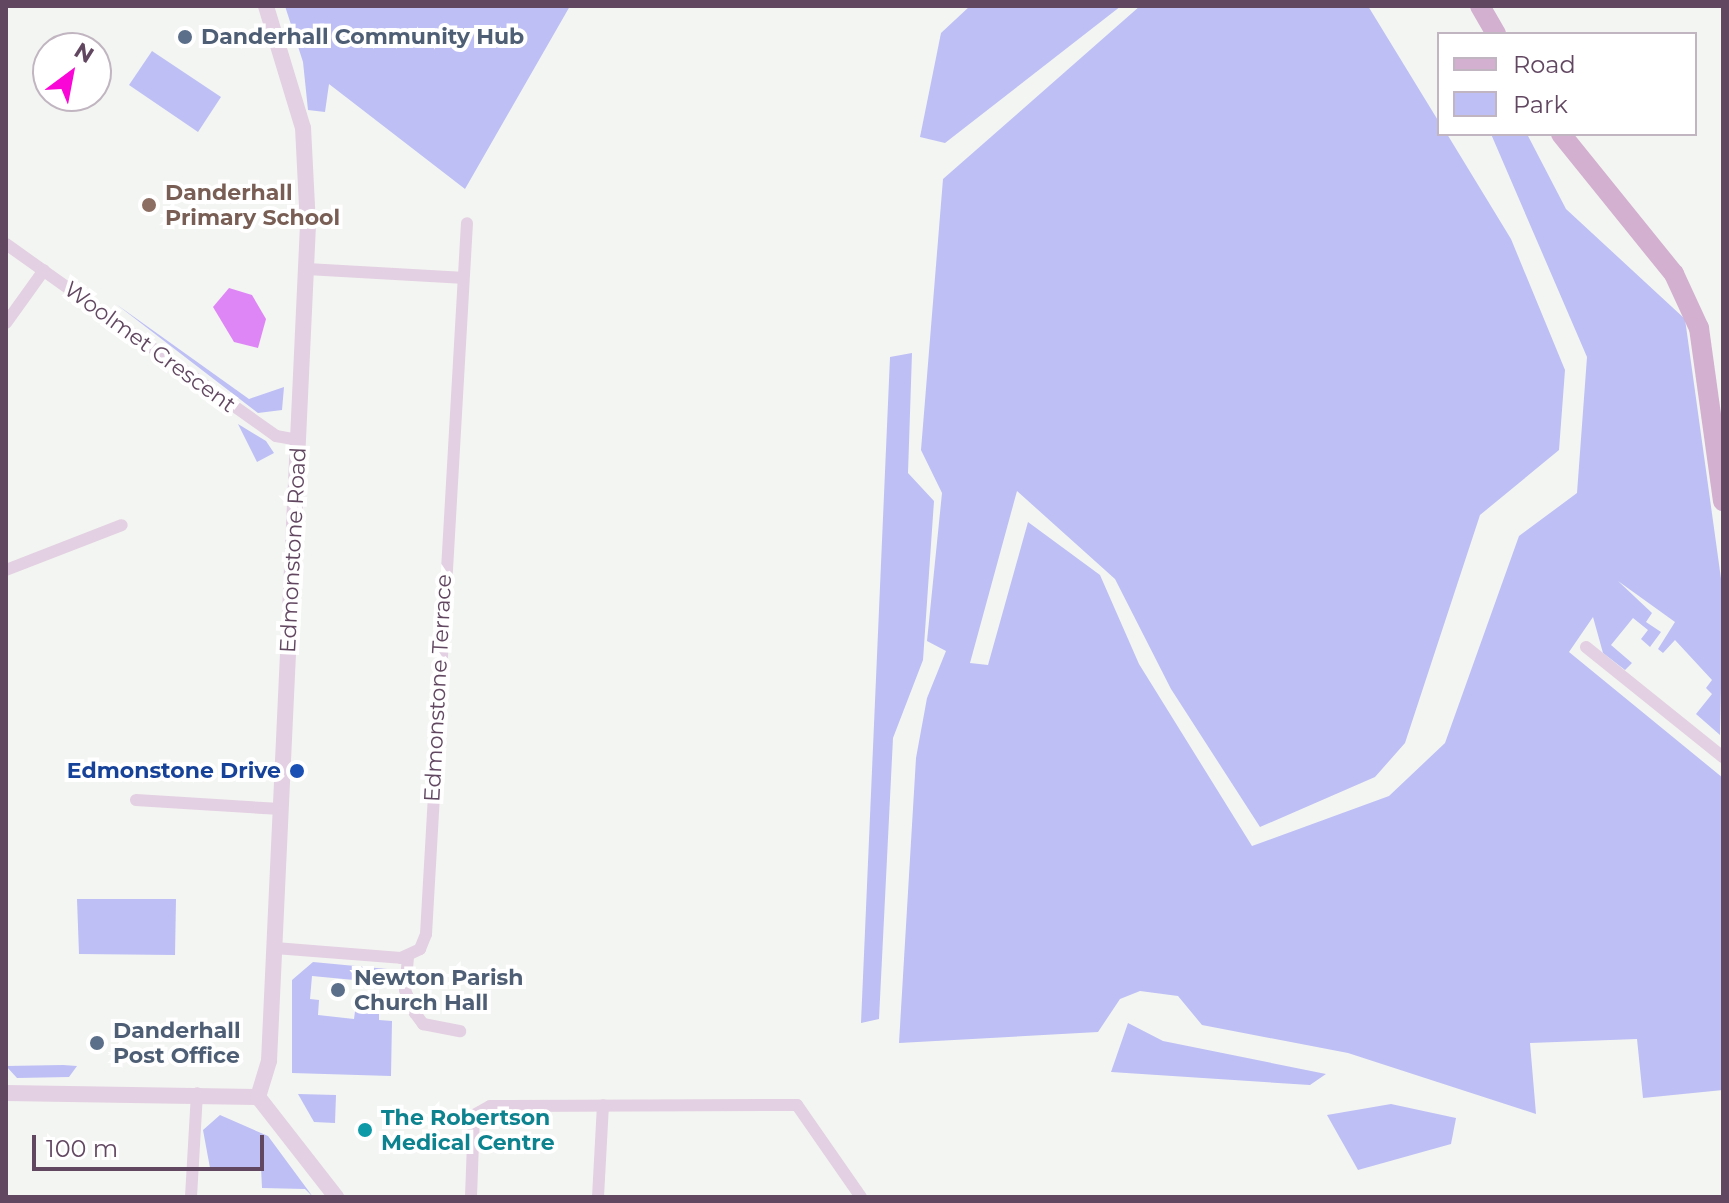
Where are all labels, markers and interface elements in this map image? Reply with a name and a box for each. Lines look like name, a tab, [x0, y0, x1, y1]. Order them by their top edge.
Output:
place label: Danderhall Community Hub	[201, 24, 524, 50]
marker: Danderhall Community Hub	[176, 28, 194, 46]
north arrow	[32, 32, 112, 112]
legend	[1437, 32, 1697, 136]
text: N	[69, 37, 99, 69]
text: Road	[1513, 50, 1576, 79]
text: Park	[1513, 90, 1568, 119]
place label: Danderhall Primary School	[165, 179, 340, 230]
marker: Danderhall Primary School	[140, 196, 158, 214]
street label: Woolmet Crescent	[59, 276, 241, 418]
street label: Edmonstone Road	[274, 446, 312, 654]
street label: Edmonstone Terrace	[419, 573, 457, 803]
place label: Edmonstone Drive	[67, 758, 281, 784]
marker: Edmonstone Drive	[288, 762, 306, 780]
place label: Newton Parish Church Hall	[354, 964, 523, 1016]
marker: Newton Parish Church Hall	[329, 981, 347, 999]
place label: Danderhall Post Office	[113, 1017, 241, 1068]
marker: Danderhall Post Office	[88, 1034, 106, 1052]
place label: The Robertson Medical Centre	[381, 1104, 555, 1156]
scale bar	[36, 1119, 268, 1169]
marker: The Robertson Medical Centre	[356, 1121, 374, 1139]
text: 100 m	[46, 1134, 118, 1163]

